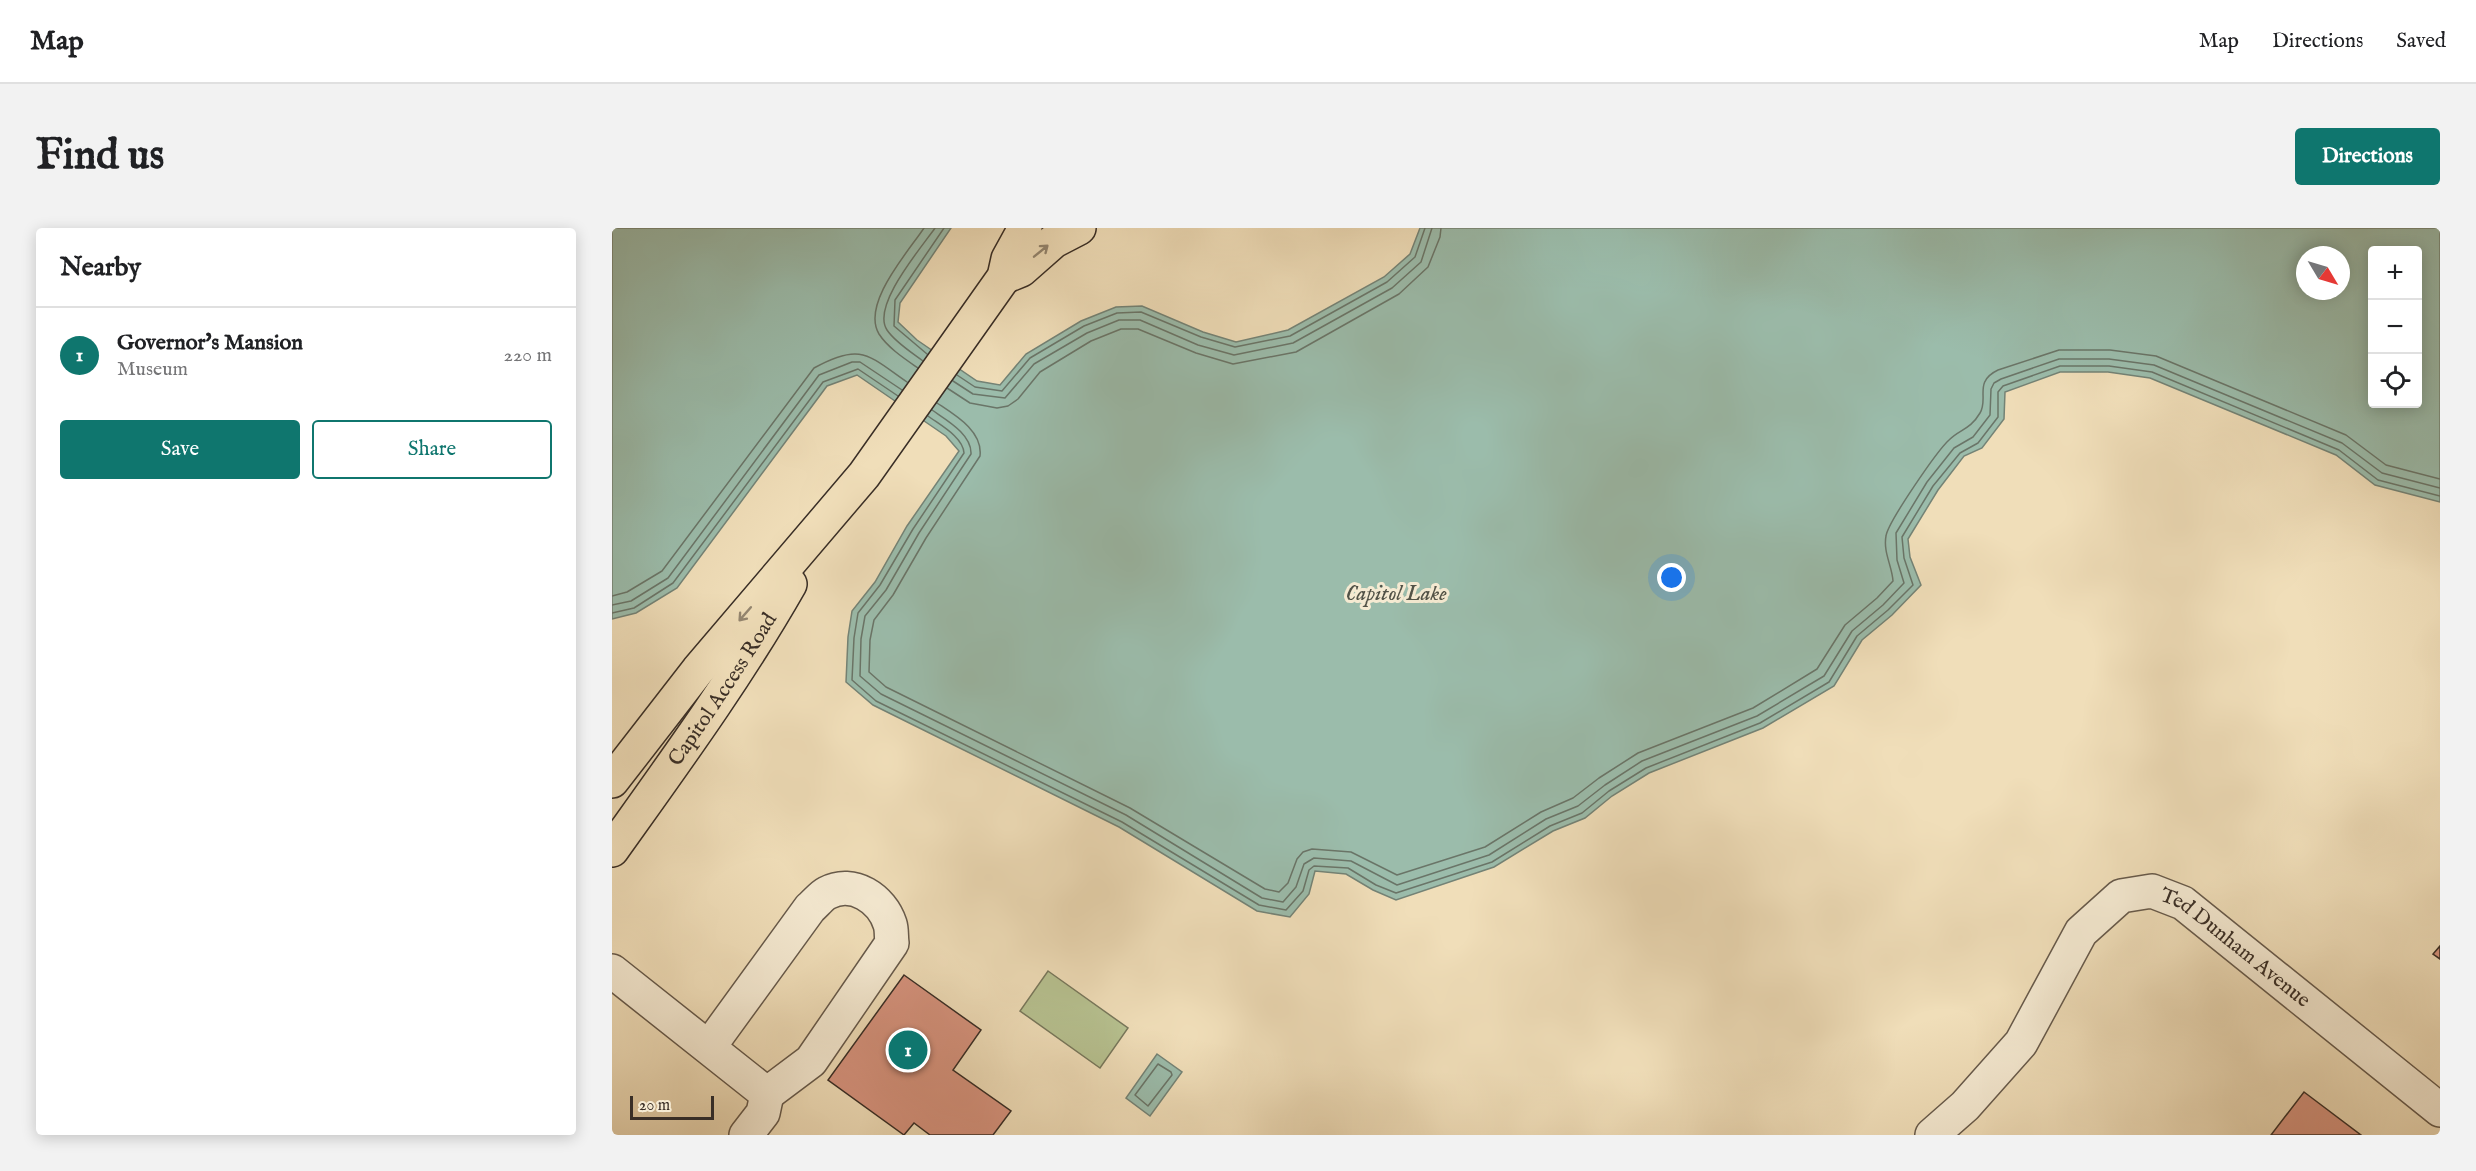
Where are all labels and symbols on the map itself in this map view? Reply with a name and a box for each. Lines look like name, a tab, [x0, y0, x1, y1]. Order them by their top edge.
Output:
one-way arrow	[1033, 245, 1049, 258]
north arrow	[2296, 246, 2350, 300]
your location	[1657, 563, 1686, 592]
water label: Capitol Lake	[1345, 580, 1447, 608]
one-way arrow	[738, 606, 752, 621]
street label: Capitol Access Road	[662, 607, 784, 772]
street label: Ted Dunham Avenue	[2156, 882, 2316, 1014]
pin: 1	[888, 1028, 928, 1072]
scale bar	[630, 1093, 714, 1120]

